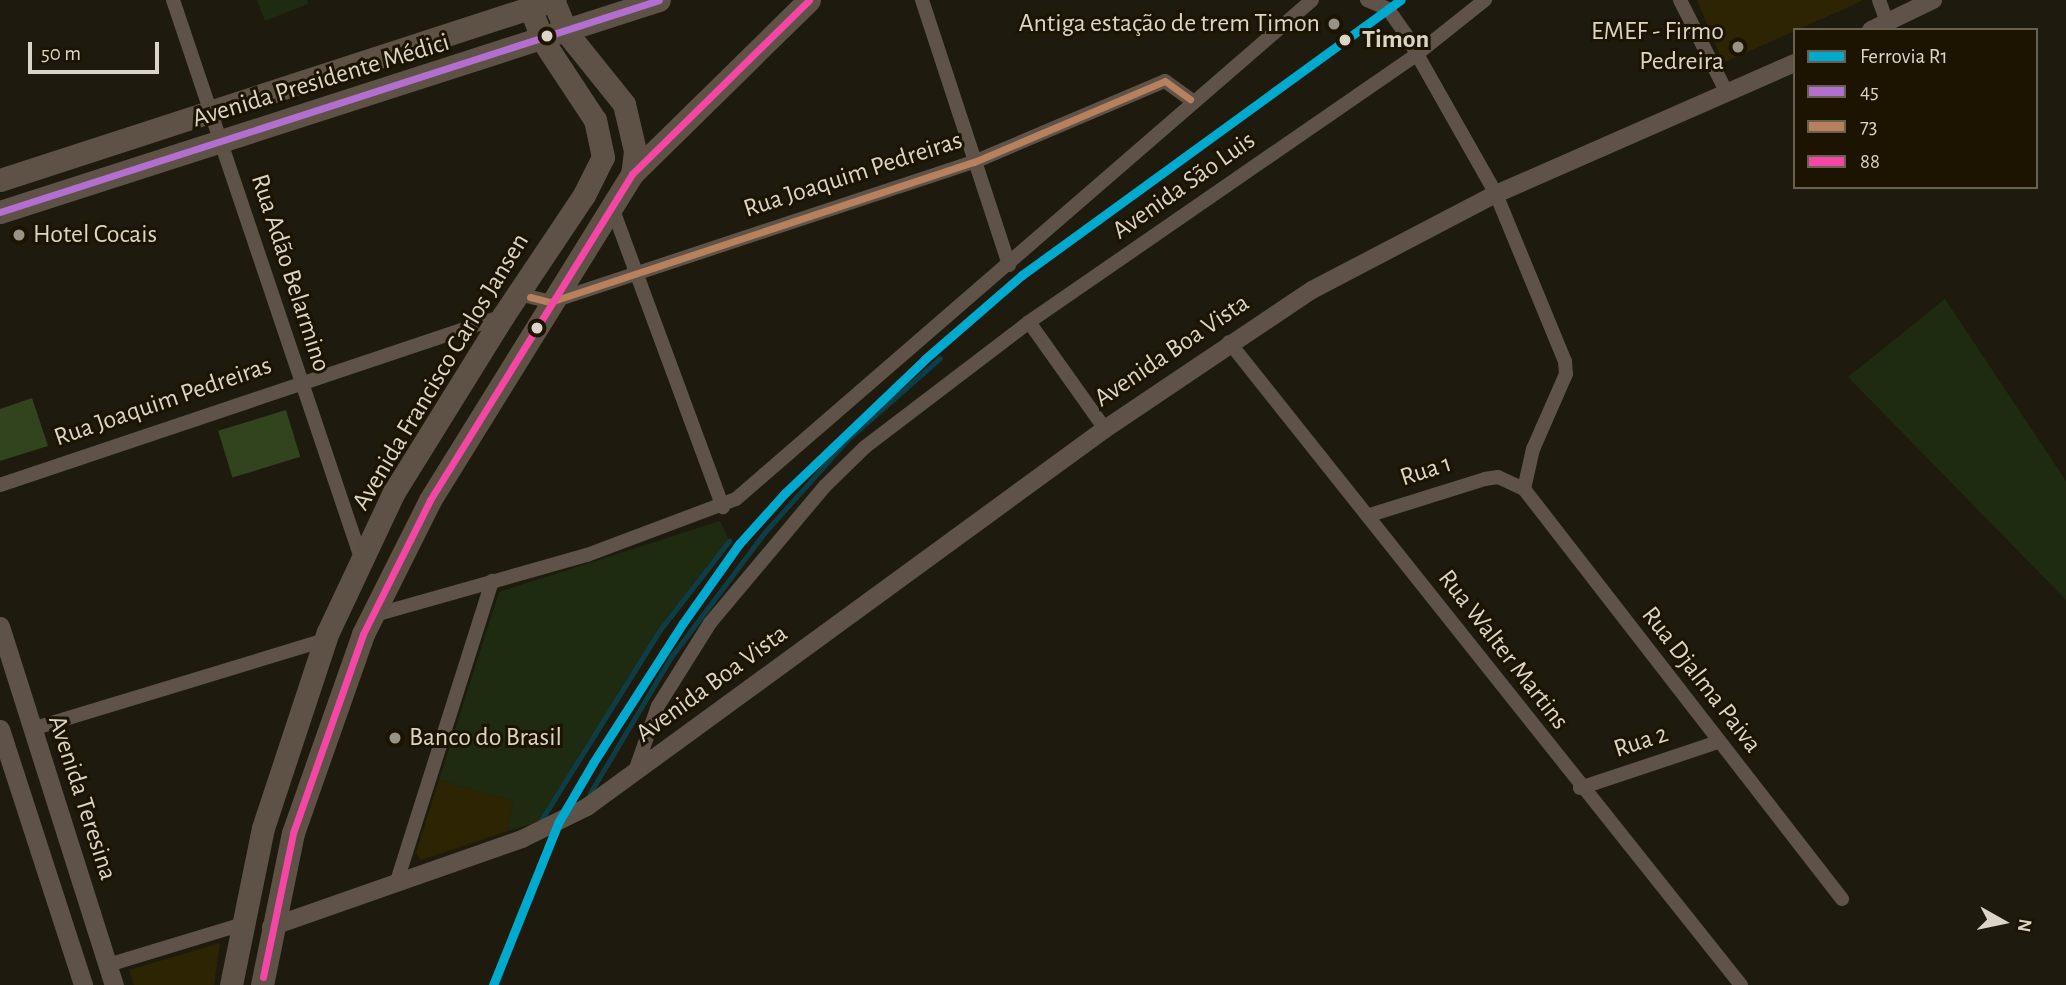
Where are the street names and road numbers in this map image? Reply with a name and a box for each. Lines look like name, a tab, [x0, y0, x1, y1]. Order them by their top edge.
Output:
street label: Avenida Presidente Médici	[189, 27, 453, 135]
street label: Rua Joaquim Pedreiras	[740, 125, 966, 225]
street label: Avenida São Luis	[1106, 125, 1262, 247]
street label: Rua Adão Belarmino	[243, 170, 337, 376]
street label: Avenida Francisco Carlos Jansen	[346, 228, 536, 516]
street label: Avenida Boa Vista	[1089, 288, 1255, 414]
street label: Rua Joaquim Pedreiras	[50, 350, 276, 454]
street label: Rua 1	[1396, 448, 1456, 494]
street label: Rua Walter Martins	[1431, 564, 1575, 736]
street label: Rua Djalma Paiva	[1634, 601, 1768, 759]
street label: Avenida Boa Vista	[630, 618, 794, 750]
street label: Avenida Teresina	[41, 712, 123, 884]
street label: Rua 2	[1610, 719, 1672, 765]

